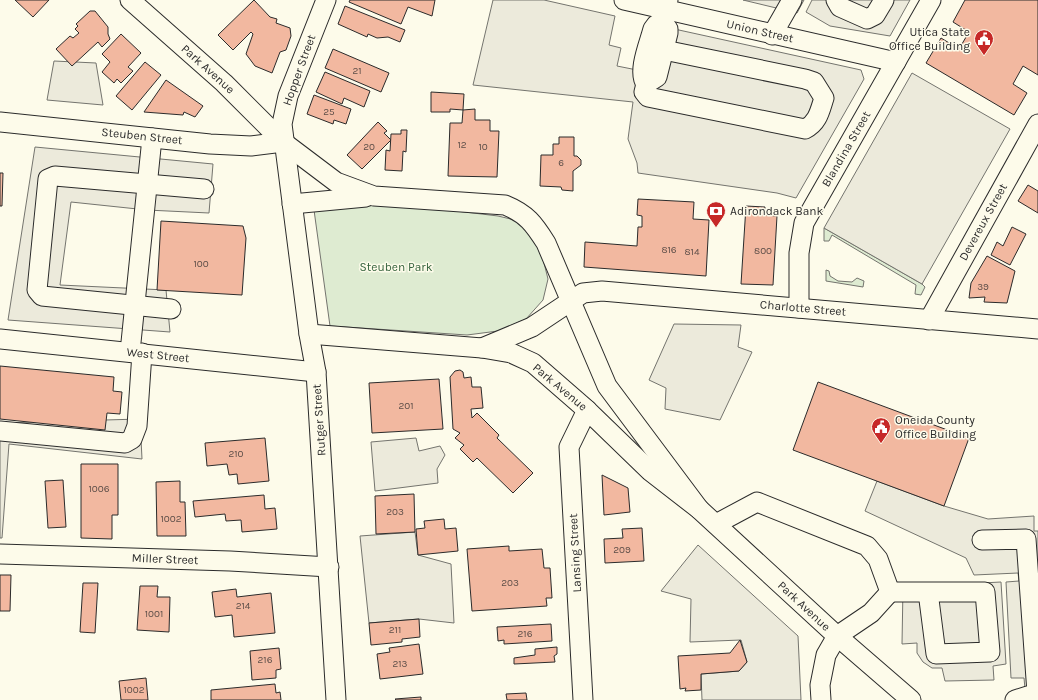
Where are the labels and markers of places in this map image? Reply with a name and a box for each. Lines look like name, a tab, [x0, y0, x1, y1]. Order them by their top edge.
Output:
place label: Utica State Office Building	[889, 25, 970, 53]
public building icon: Utica State Office Building	[973, 28, 995, 56]
bank icon: Adirondack Bank	[705, 200, 727, 228]
place label: Adirondack Bank	[730, 204, 824, 218]
place label: Oneida County Office Building	[895, 413, 976, 441]
public building icon: Oneida County Office Building	[870, 416, 892, 444]

